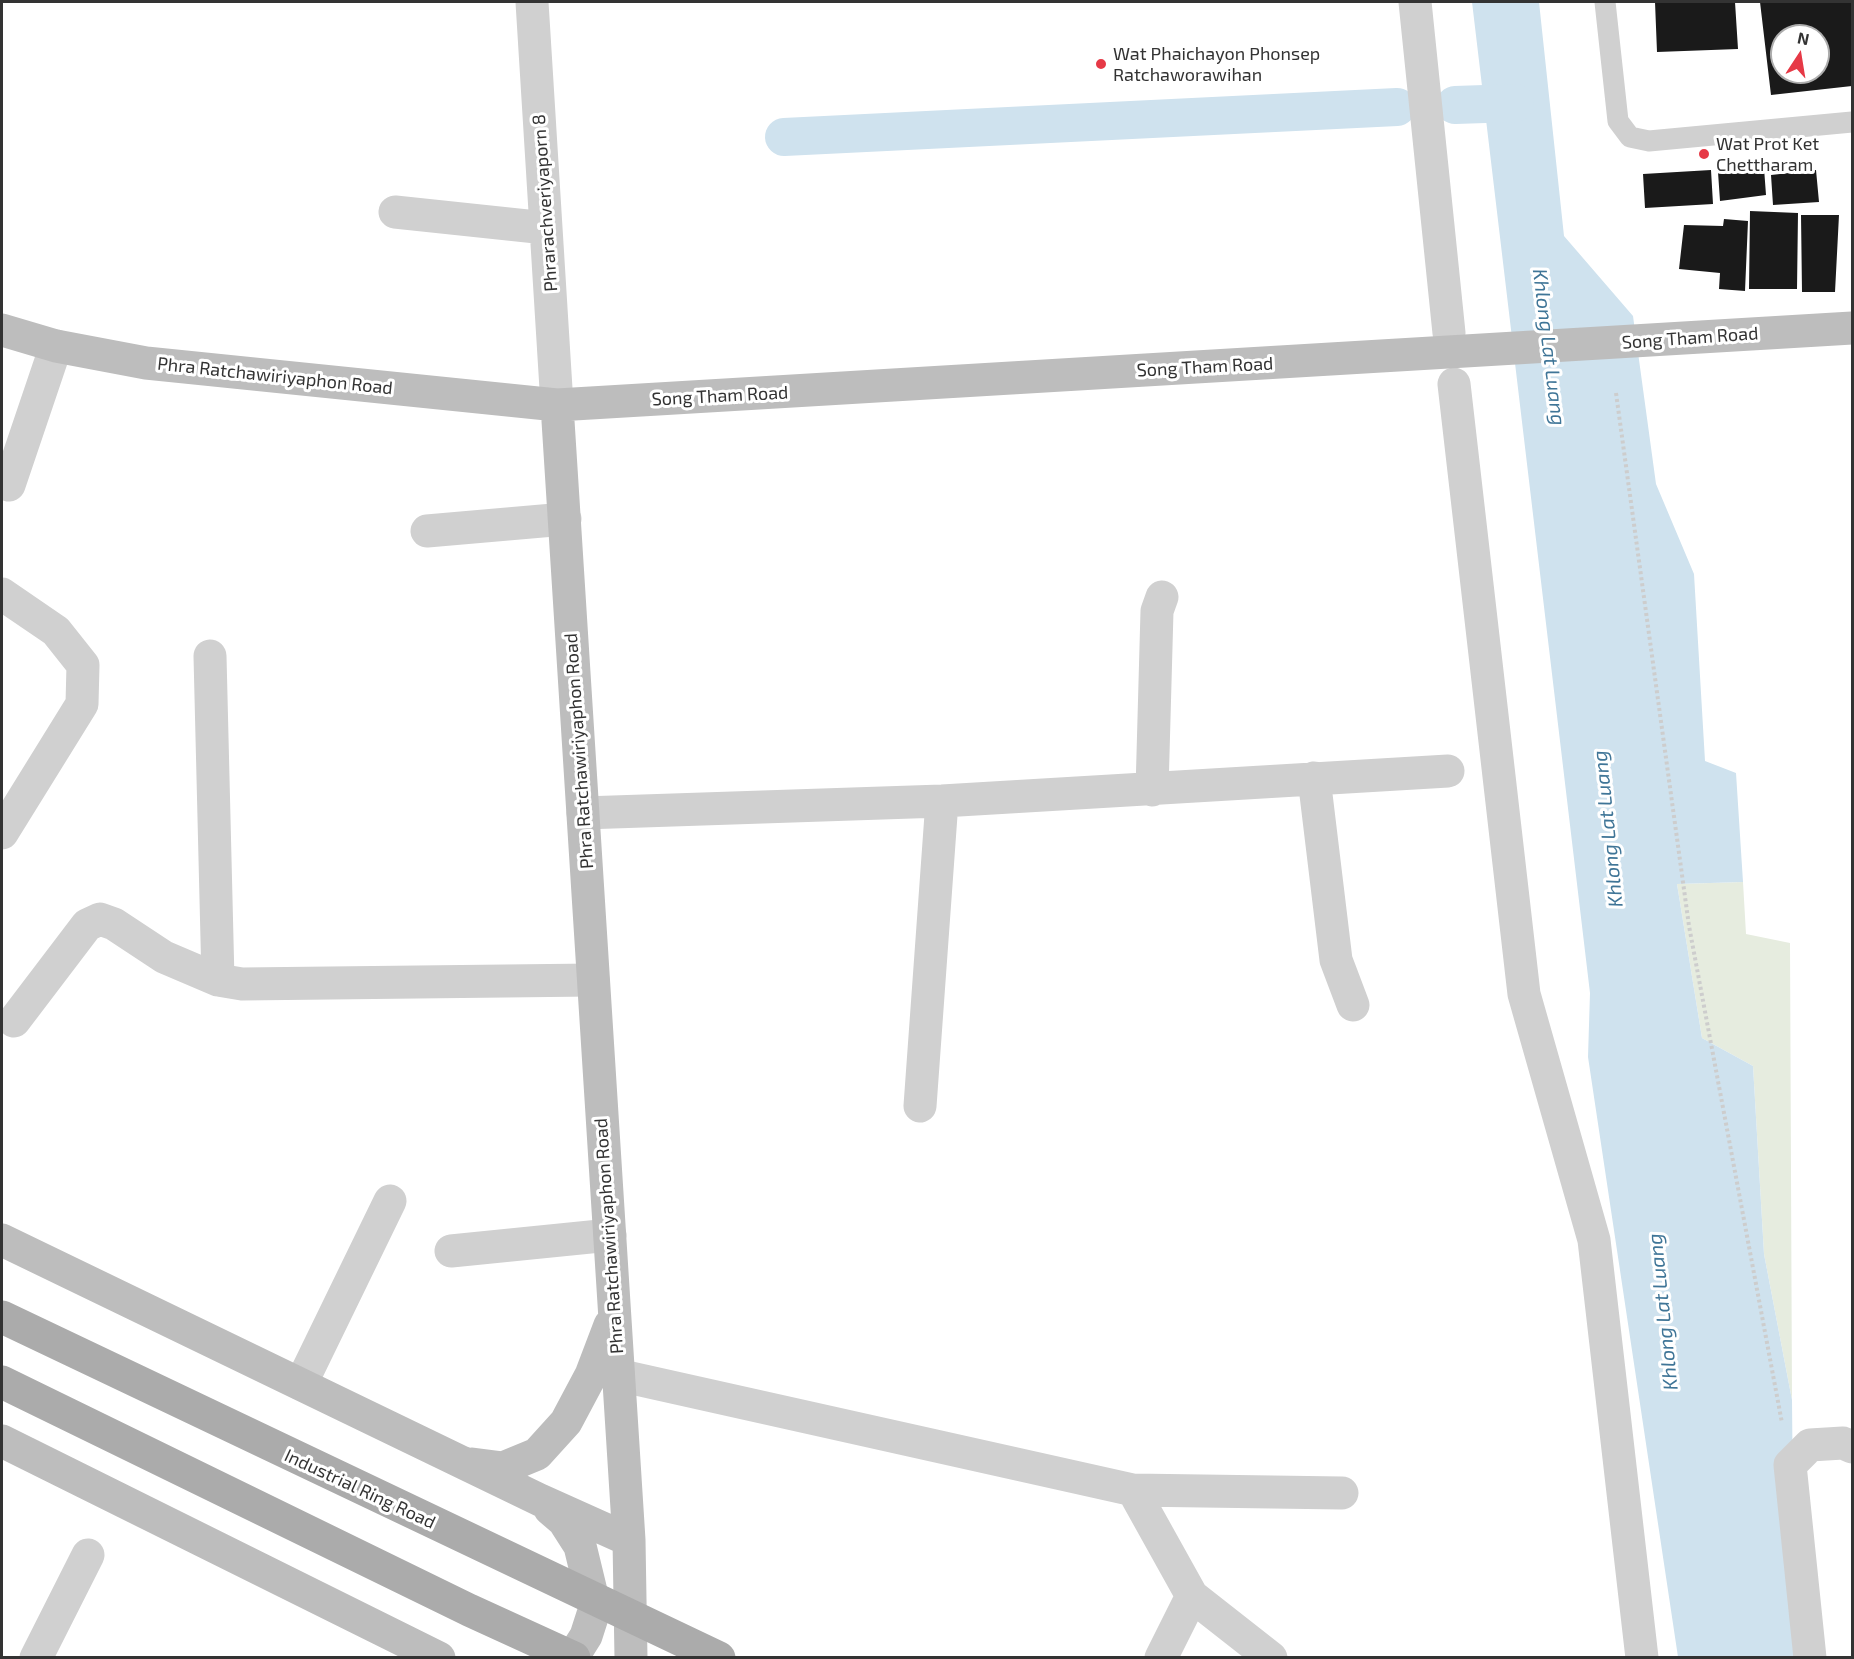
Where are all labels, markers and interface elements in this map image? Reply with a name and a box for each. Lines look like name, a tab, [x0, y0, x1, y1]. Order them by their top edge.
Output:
north arrow	[1770, 24, 1830, 84]
text: N	[1796, 27, 1811, 48]
place label: Wat Phaichayon Phonsep Ratchaworawihan	[1113, 43, 1320, 86]
marker: Wat Phaichayon Phonsep Ratchaworawihan	[1094, 57, 1108, 71]
street label: Phrarachveriyaporn 8	[528, 114, 562, 292]
place label: Wat Prot Ket Chettharam	[1716, 133, 1819, 176]
marker: Wat Prot Ket Chettharam	[1697, 147, 1711, 161]
water label: Khlong Lat Luang	[1527, 267, 1571, 427]
street label: Song Tham Road	[1621, 322, 1759, 354]
street label: Phra Ratchawiriyaphon Road	[156, 353, 394, 399]
street label: Song Tham Road	[1136, 353, 1274, 381]
street label: Song Tham Road	[651, 382, 789, 410]
street label: Phra Ratchawiriyaphon Road	[560, 632, 598, 870]
water label: Khlong Lat Luang	[1588, 749, 1628, 909]
street label: Phra Ratchawiriyaphon Road	[590, 1117, 628, 1355]
water label: Khlong Lat Luang	[1643, 1232, 1683, 1392]
street label: Industrial Ring Road	[281, 1445, 439, 1533]

